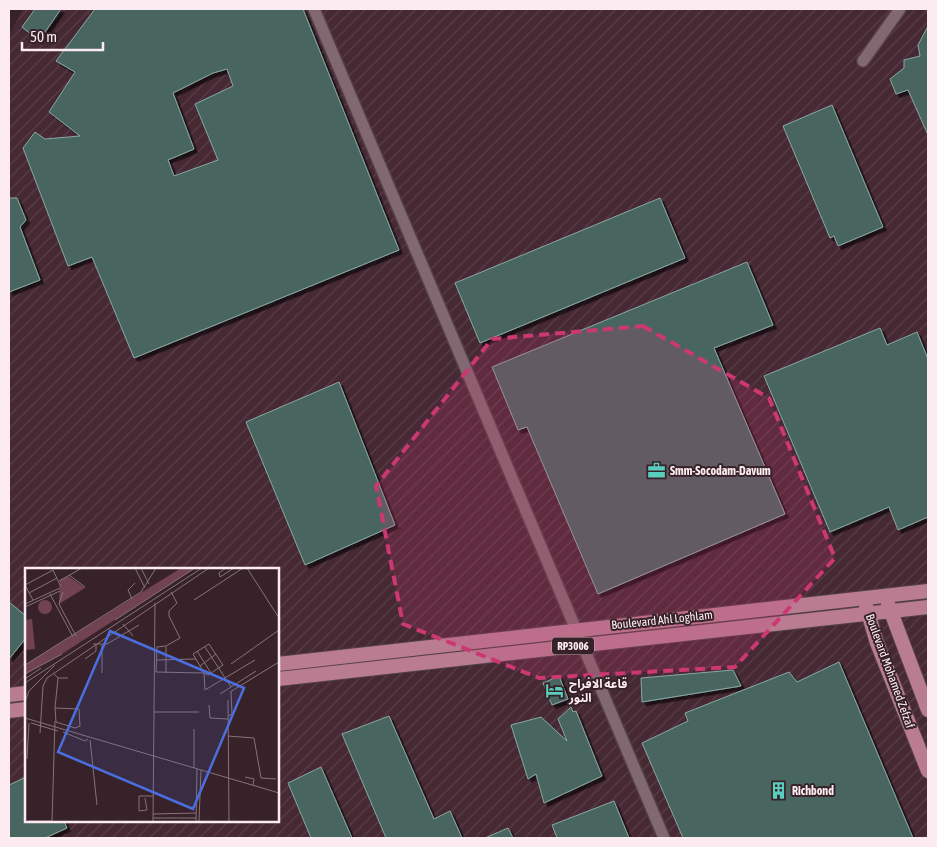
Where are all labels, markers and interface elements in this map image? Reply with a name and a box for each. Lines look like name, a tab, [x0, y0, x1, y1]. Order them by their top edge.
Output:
scale bar	[22, 20, 104, 52]
text: 50 m	[30, 28, 57, 45]
office icon: Smm-Socodam-Davum	[646, 461, 666, 481]
place label: Smm-Socodam-Davum	[670, 464, 771, 478]
inset map	[25, 568, 279, 822]
street label: Boulevard Ahl Loghlam	[611, 608, 713, 632]
street label: Boulevard Mohamed Zefzaf	[863, 612, 917, 731]
road number: RP3006	[552, 637, 594, 654]
place label: قاعة الافراح النور	[568, 677, 627, 705]
hotel icon: قاعة الافراح النور	[545, 681, 565, 701]
building icon: Richbond	[768, 781, 788, 801]
place label: Richbond	[792, 784, 834, 798]

